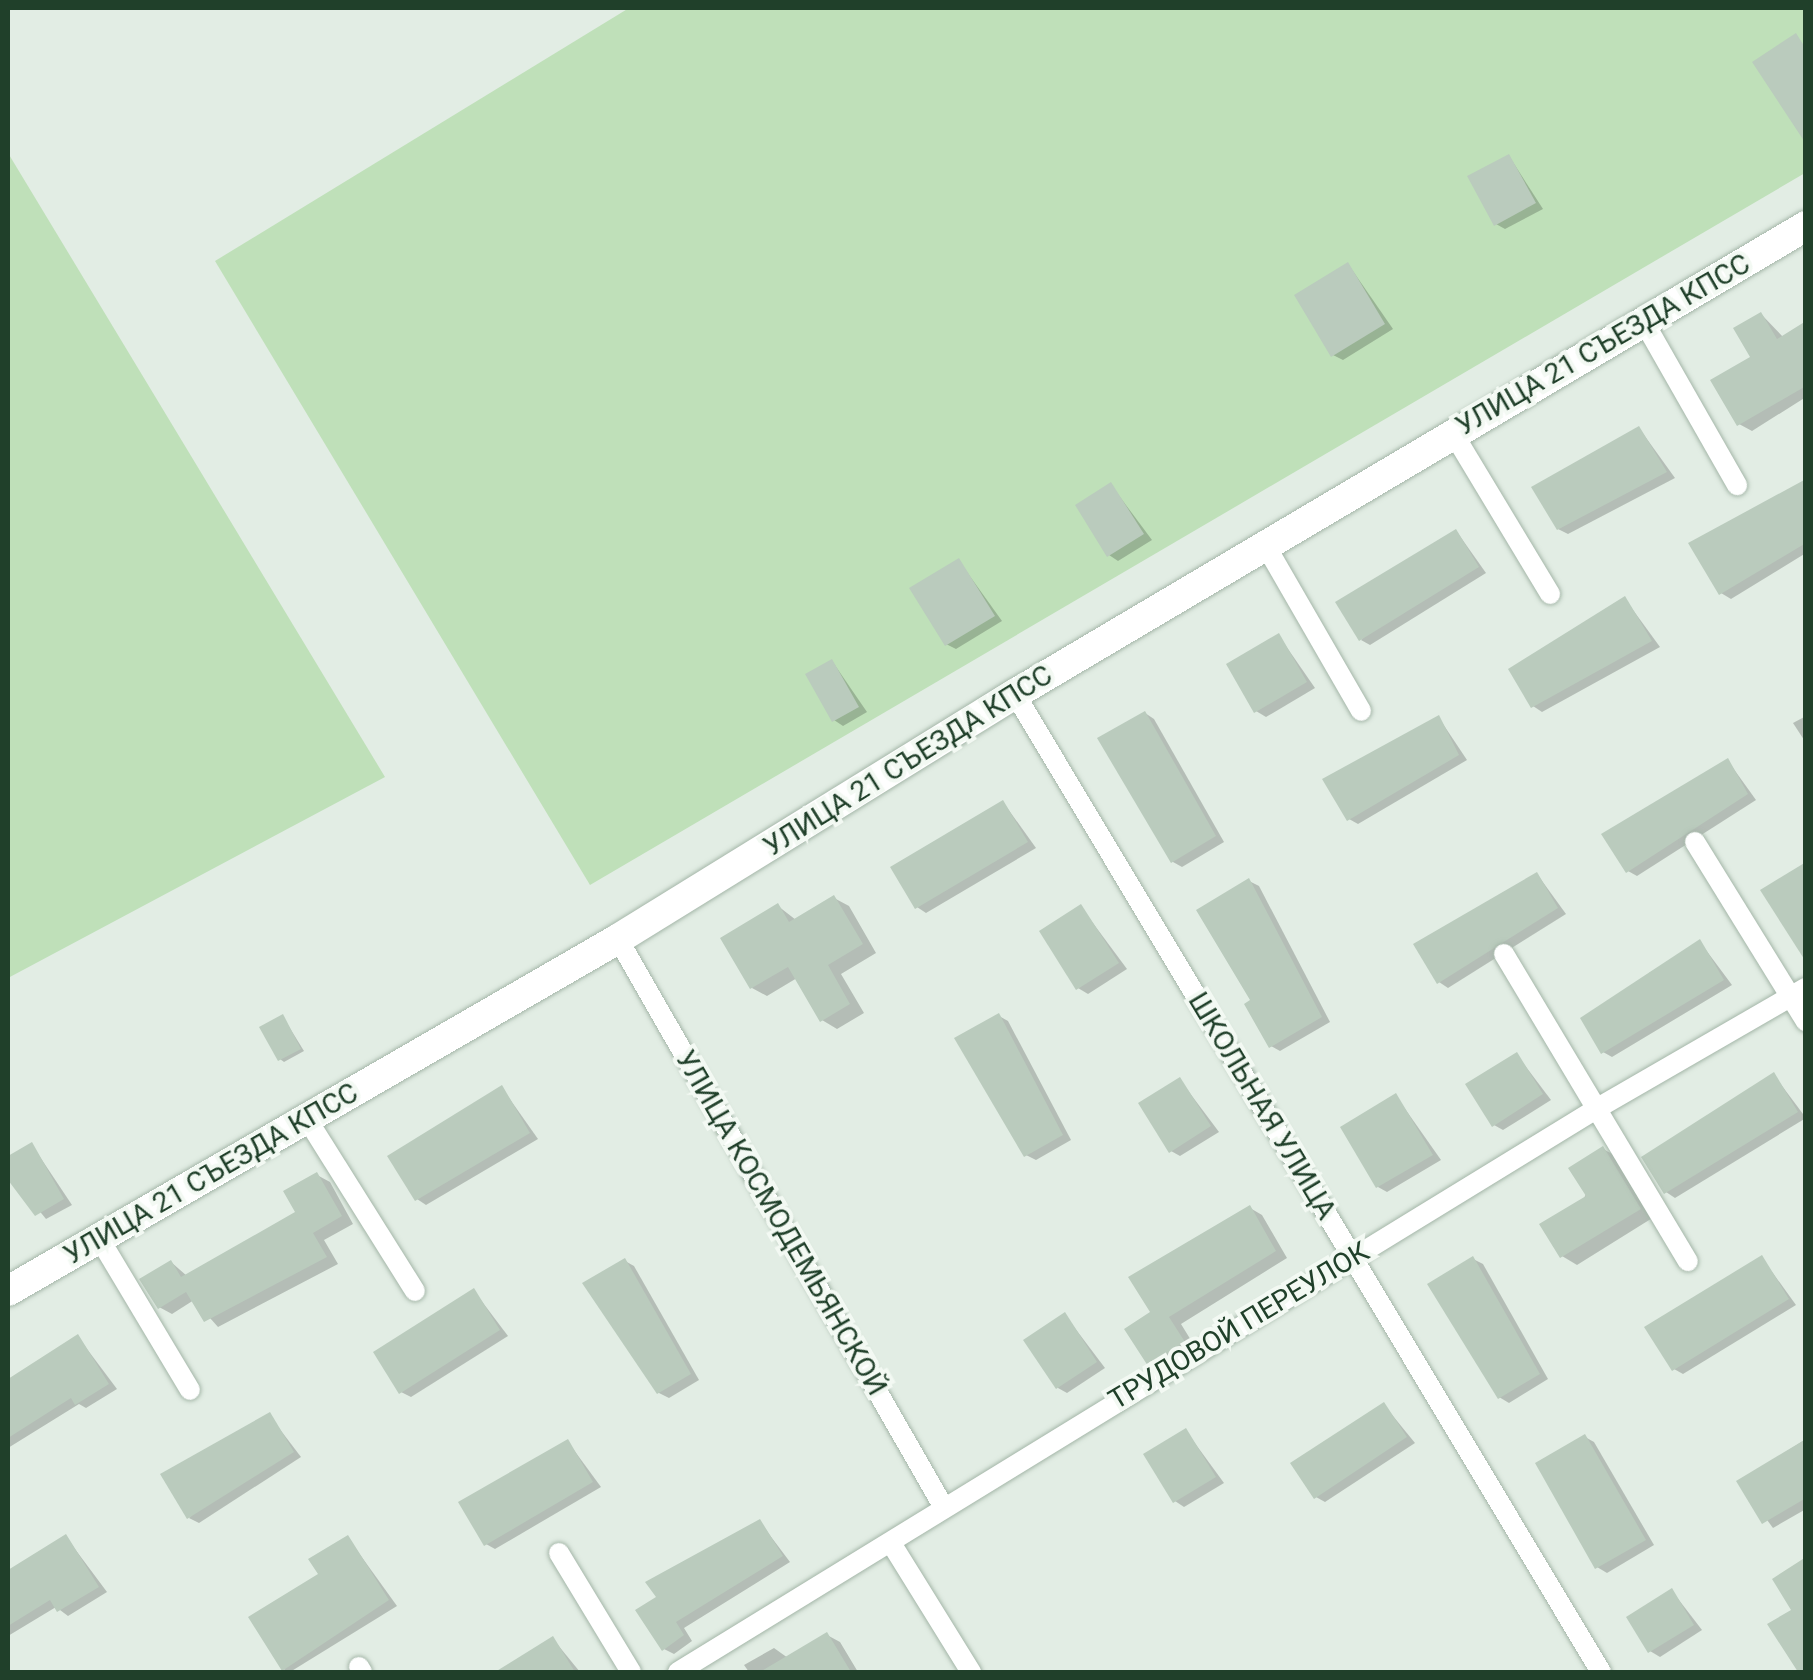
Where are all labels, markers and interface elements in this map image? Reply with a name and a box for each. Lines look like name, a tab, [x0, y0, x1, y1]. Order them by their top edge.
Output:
street label: УЛИЦА 21 СЪЕЗДА КПСС	[1450, 247, 1756, 443]
street label: УЛИЦА 21 СЪЕЗДА КПСС	[758, 658, 1058, 864]
street label: ШКОЛЬНАЯ УЛИЦА	[1181, 986, 1343, 1226]
street label: УЛИЦА КОСМОДЕМЬЯНСКОЙ	[668, 1045, 894, 1401]
street label: УЛИЦА 21 СЪЕЗДА КПСС	[58, 1076, 364, 1272]
street label: ТРУДОВОЙ ПЕРЕУЛОК	[1103, 1235, 1375, 1417]

